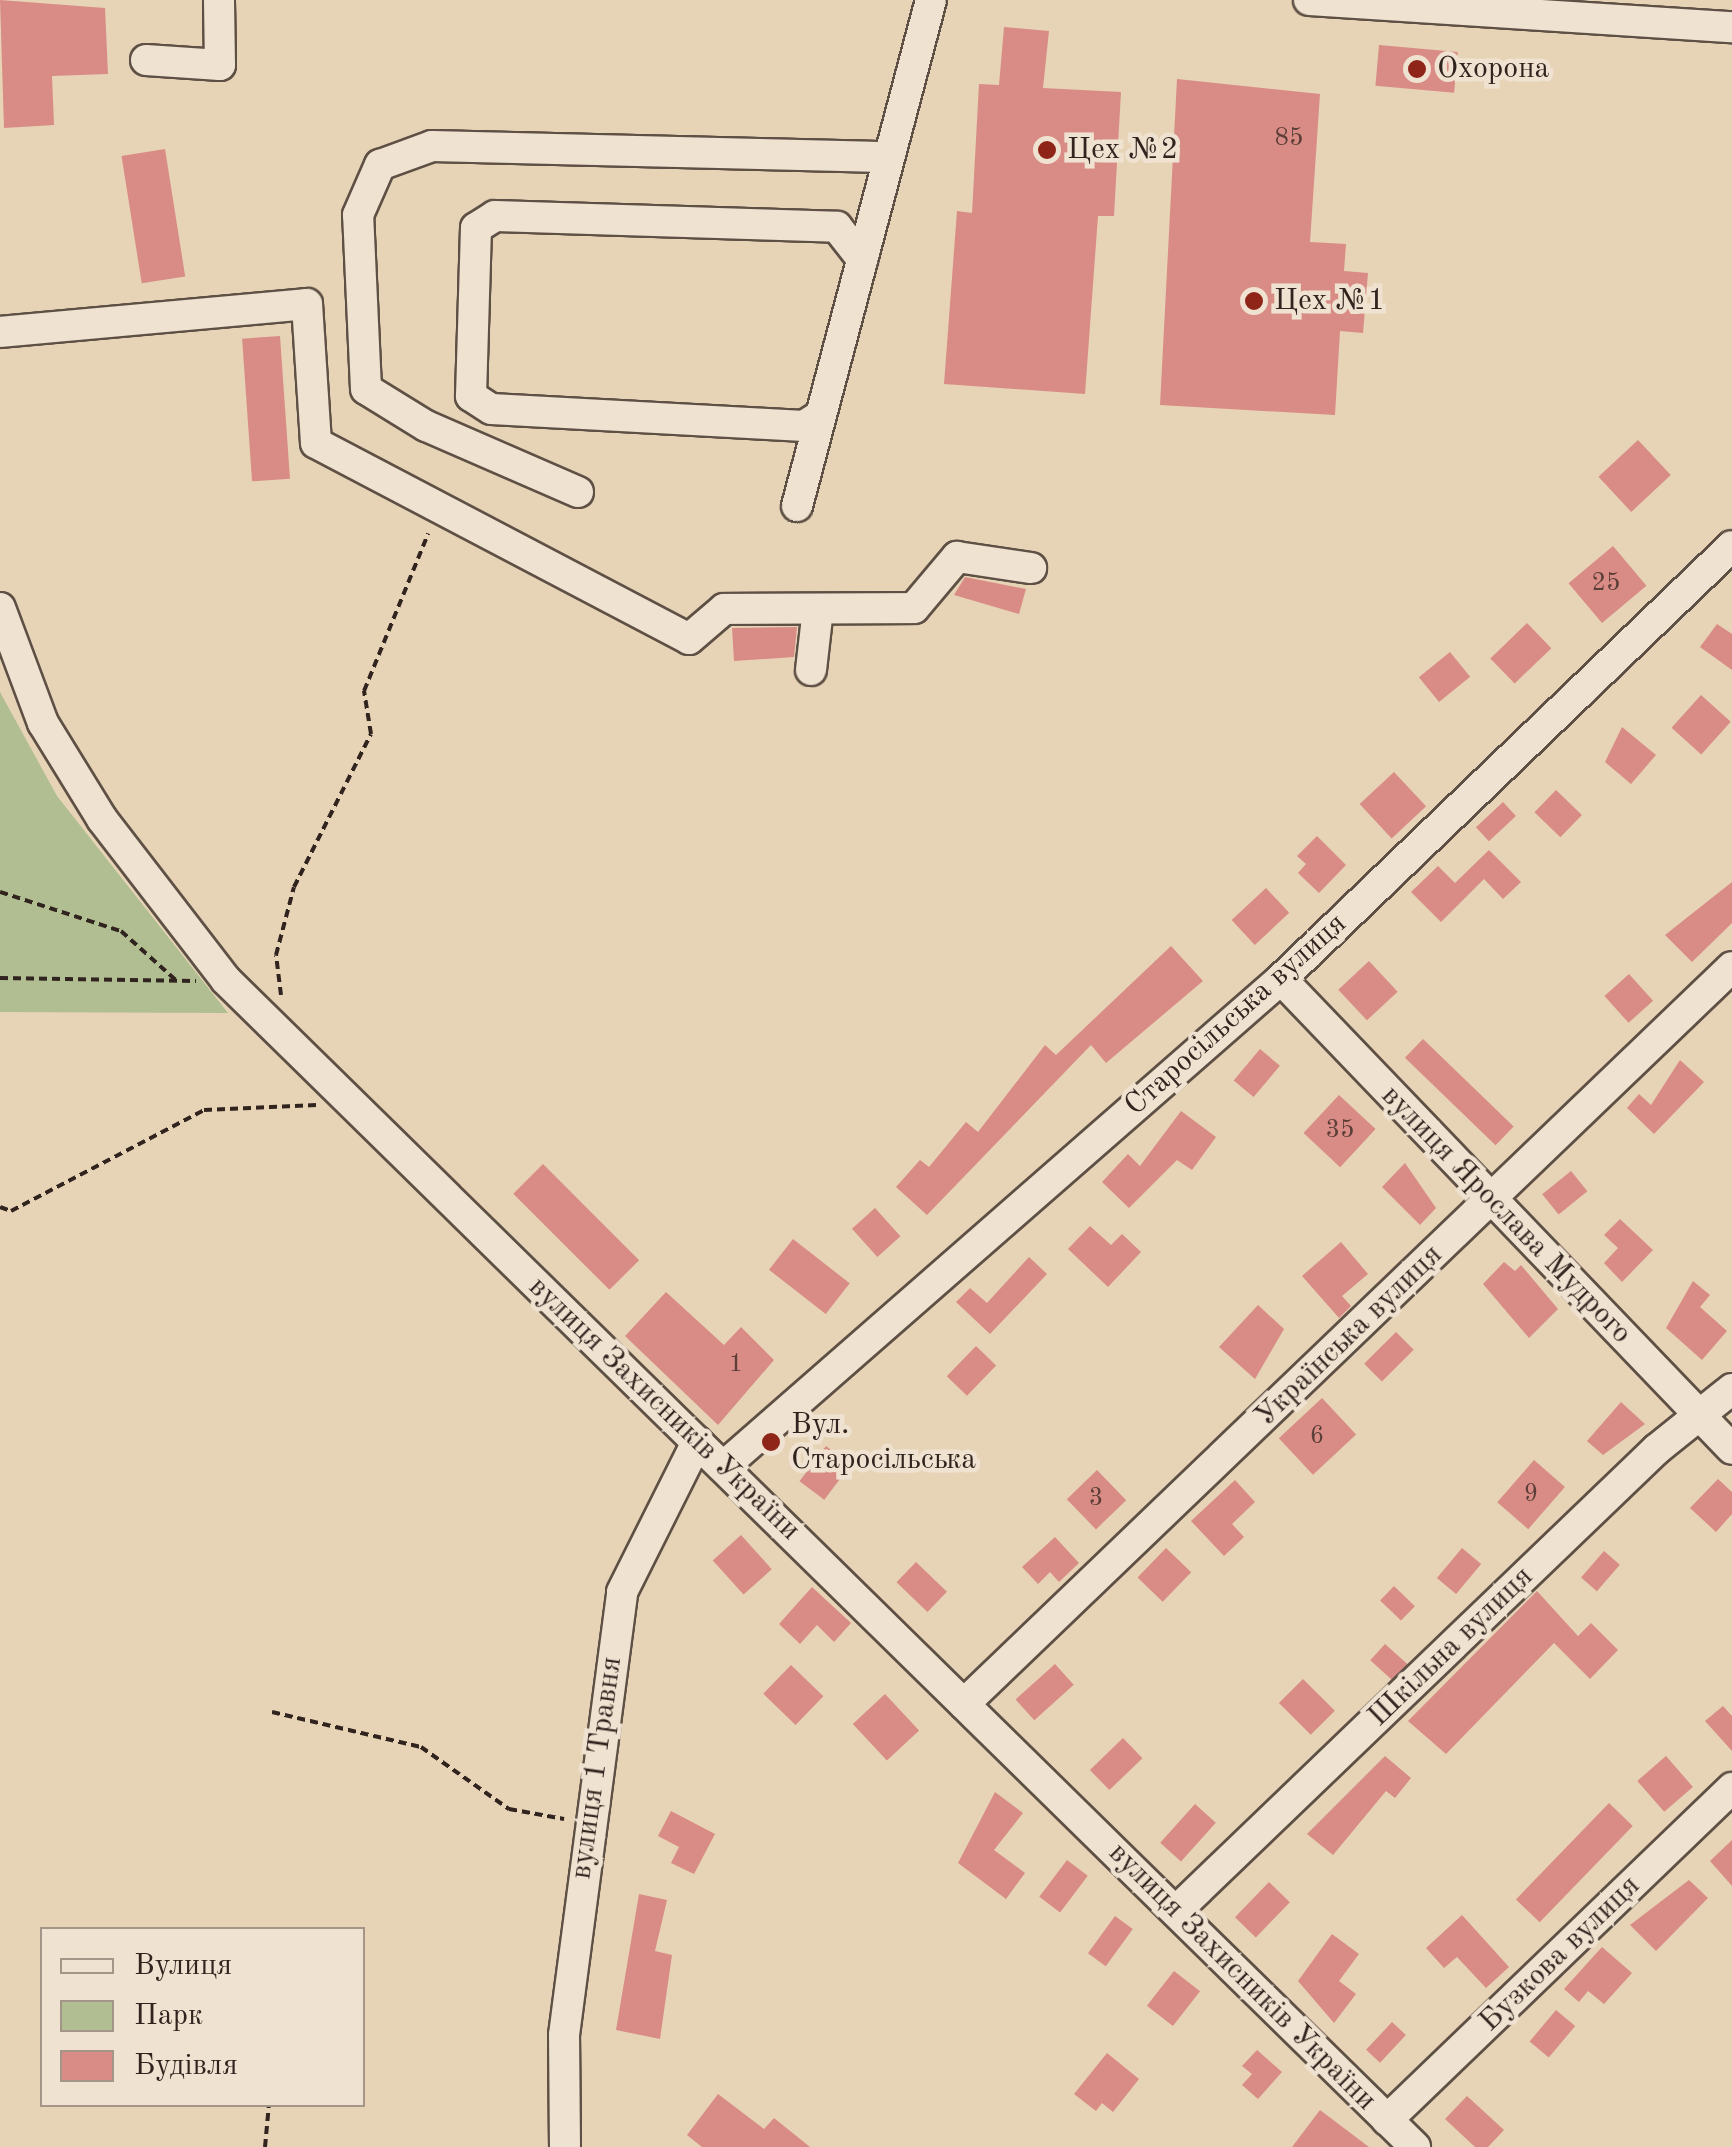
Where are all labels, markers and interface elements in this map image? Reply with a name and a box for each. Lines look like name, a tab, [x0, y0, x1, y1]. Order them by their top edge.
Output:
place label: Охорона	[1437, 51, 1549, 87]
marker: Охорона	[1406, 58, 1428, 80]
house number: 85	[1275, 124, 1303, 154]
place label: Цех №2	[1067, 132, 1178, 168]
marker: Цех №2	[1036, 139, 1058, 161]
place label: Цех №1	[1274, 283, 1385, 319]
marker: Цех №1	[1243, 290, 1265, 312]
house number: 25	[1592, 569, 1620, 599]
street label: Старосільська вулиця	[1118, 906, 1354, 1124]
street label: вулиця Ярослава Мудрого	[1373, 1078, 1639, 1352]
house number: 35	[1326, 1116, 1354, 1146]
street label: Українська вулиця	[1248, 1237, 1450, 1435]
street label: вулиця Захисників України	[521, 1270, 807, 1548]
house number: 1	[729, 1350, 743, 1380]
place label: Вул. Старосільська	[791, 1407, 976, 1478]
house number: 6	[1310, 1422, 1324, 1452]
marker: Вул. Старосільська	[760, 1431, 782, 1453]
house number: 9	[1524, 1480, 1538, 1510]
house number: 3	[1089, 1484, 1103, 1514]
street label: Шкільна вулиця	[1361, 1559, 1541, 1735]
street label: вулиця 1 Травня	[564, 1654, 630, 1882]
street label: вулиця Захисників України	[1101, 1836, 1383, 2118]
street label: Бузкова вулиця	[1472, 1868, 1648, 2040]
legend	[40, 1927, 365, 2107]
text: Вулиця	[134, 1951, 232, 1981]
text: Парк	[134, 2001, 203, 2031]
text: Будівля	[134, 2051, 238, 2081]

